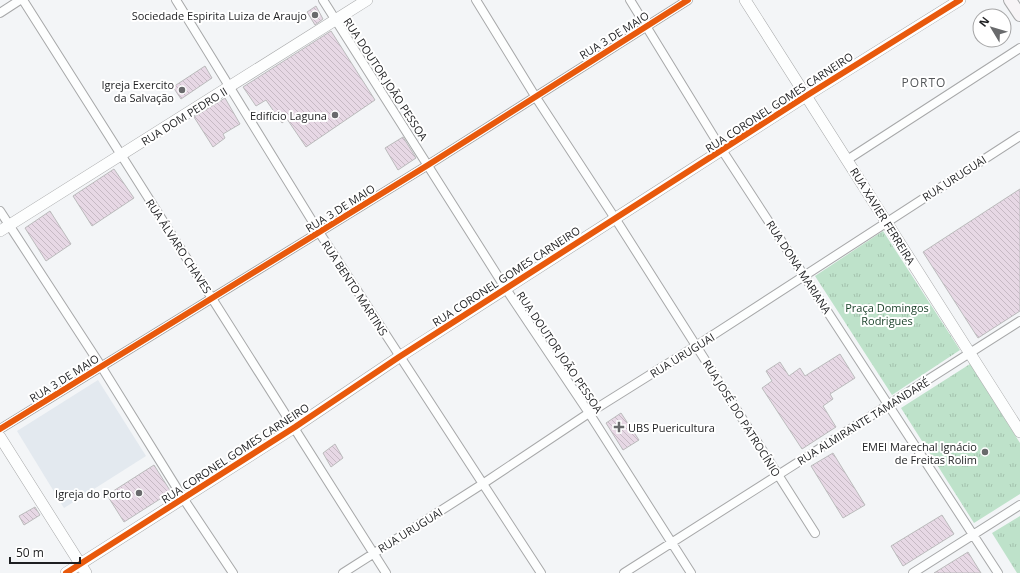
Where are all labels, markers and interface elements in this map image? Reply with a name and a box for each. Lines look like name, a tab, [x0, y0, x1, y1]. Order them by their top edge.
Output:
place label: Sociedade Espirita Luiza de Araujo	[132, 8, 307, 23]
street label: RUA 3 DE MAIO	[576, 8, 652, 62]
north arrow	[972, 8, 1012, 48]
marker: Sociedade Espirita Luiza de Araujo	[310, 10, 320, 20]
text: N	[975, 13, 992, 30]
street label: RUA DOUTOR JOÃO PESSOA	[341, 15, 431, 143]
street label: RUA CORONEL GOMES CARNEIRO	[702, 48, 856, 156]
district label: PORTO	[902, 74, 946, 91]
place label: Igreja Exercito da Salvação	[101, 77, 174, 105]
street label: RUA DOM PEDRO II	[138, 83, 230, 149]
marker: Igreja Exercito da Salvação	[177, 85, 187, 95]
place label: Edifício Laguna	[250, 108, 327, 123]
marker: Edifício Laguna	[330, 110, 340, 120]
street label: RUA URUGUAI	[919, 152, 989, 204]
street label: RUA XAVIER FERREIRA	[847, 165, 919, 267]
street label: RUA 3 DE MAIO	[302, 181, 378, 235]
street label: RUA ÁLVARO CHAVES	[143, 196, 215, 296]
street label: RUA DONA MARIANA	[763, 218, 835, 316]
street label: RUA CORONEL GOMES CARNEIRO	[429, 222, 583, 330]
street label: RUA BENTO MARTINS	[319, 238, 391, 338]
street label: RUA DOUTOR JOÃO PESSOA	[514, 288, 606, 416]
park label: Praça Domingos Rodrigues	[845, 300, 929, 328]
street label: RUA URUGUAI	[647, 329, 717, 381]
street label: RUA 3 DE MAIO	[26, 351, 102, 405]
street label: RUA JOSÉ DO PATROCÍNIO	[700, 357, 784, 479]
street label: RUA ALMIRANTE TAMANDARÉ	[794, 374, 932, 468]
street label: RUA CORONEL GOMES CARNEIRO	[158, 399, 312, 507]
place label: UBS Puericultura	[628, 420, 715, 435]
marker: UBS Puericultura	[613, 421, 625, 433]
place label: EMEI Marechal Ignácio de Freitas Rolim	[862, 439, 977, 467]
marker: EMEI Marechal Ignácio de Freitas Rolim	[980, 447, 990, 457]
place label: Igreja do Porto	[55, 486, 131, 501]
marker: Igreja do Porto	[134, 488, 144, 498]
street label: RUA URUGUAI	[375, 504, 445, 556]
scale bar	[10, 539, 80, 565]
text: 50 m	[16, 544, 44, 561]

